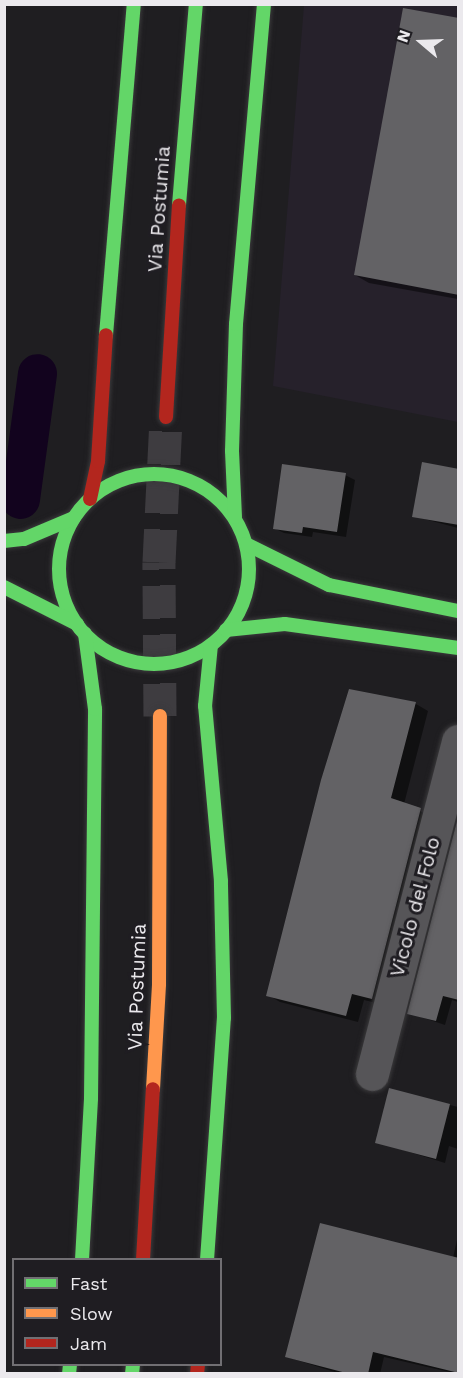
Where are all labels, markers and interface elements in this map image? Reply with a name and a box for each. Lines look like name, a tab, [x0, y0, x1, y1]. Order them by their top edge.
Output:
north arrow	[391, 12, 451, 72]
text: N	[393, 27, 414, 45]
street label: Via Postumia	[143, 145, 175, 273]
street label: Vicolo del Folo	[385, 834, 445, 980]
street label: Via Postumia	[123, 923, 151, 1051]
legend	[12, 1258, 222, 1366]
text: Fast	[70, 1273, 107, 1294]
text: Slow	[70, 1303, 113, 1324]
text: Jam	[70, 1333, 107, 1354]

